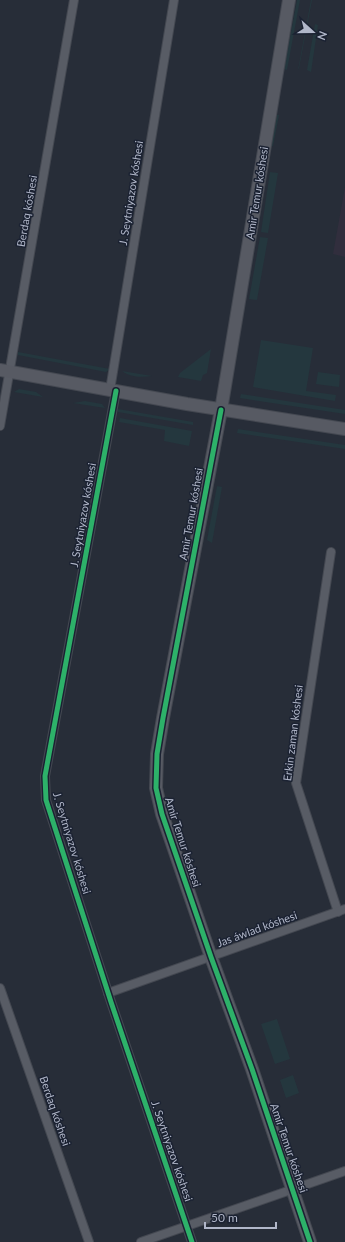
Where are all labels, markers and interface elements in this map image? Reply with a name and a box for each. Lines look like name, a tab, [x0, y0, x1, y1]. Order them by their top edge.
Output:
north arrow	[293, 12, 333, 52]
text: N	[315, 29, 330, 42]
street label: J. Seytniyazov kóshesi	[116, 139, 145, 246]
street label: Amir Temur kóshesi	[243, 145, 270, 240]
street label: Berdaq kóshesi	[14, 174, 39, 248]
street label: J. Seytniyazov kóshesi	[67, 461, 98, 568]
street label: Amir Temur kóshesi	[176, 466, 205, 561]
street label: Erkin zaman kóshesi	[280, 684, 305, 782]
street label: J. Seytniyazov kóshesi	[51, 790, 94, 896]
street label: Amir Temur kóshesi	[163, 795, 204, 889]
street label: Jas áwlad kóshesi	[215, 908, 299, 949]
street label: Berdaq kóshesi	[37, 1074, 74, 1148]
street label: J. Seytniyazov kóshesi	[149, 1099, 196, 1203]
street label: Amir Temur kóshesi	[268, 1101, 311, 1195]
scale bar	[205, 1204, 276, 1230]
text: 50 m	[211, 1210, 238, 1225]

